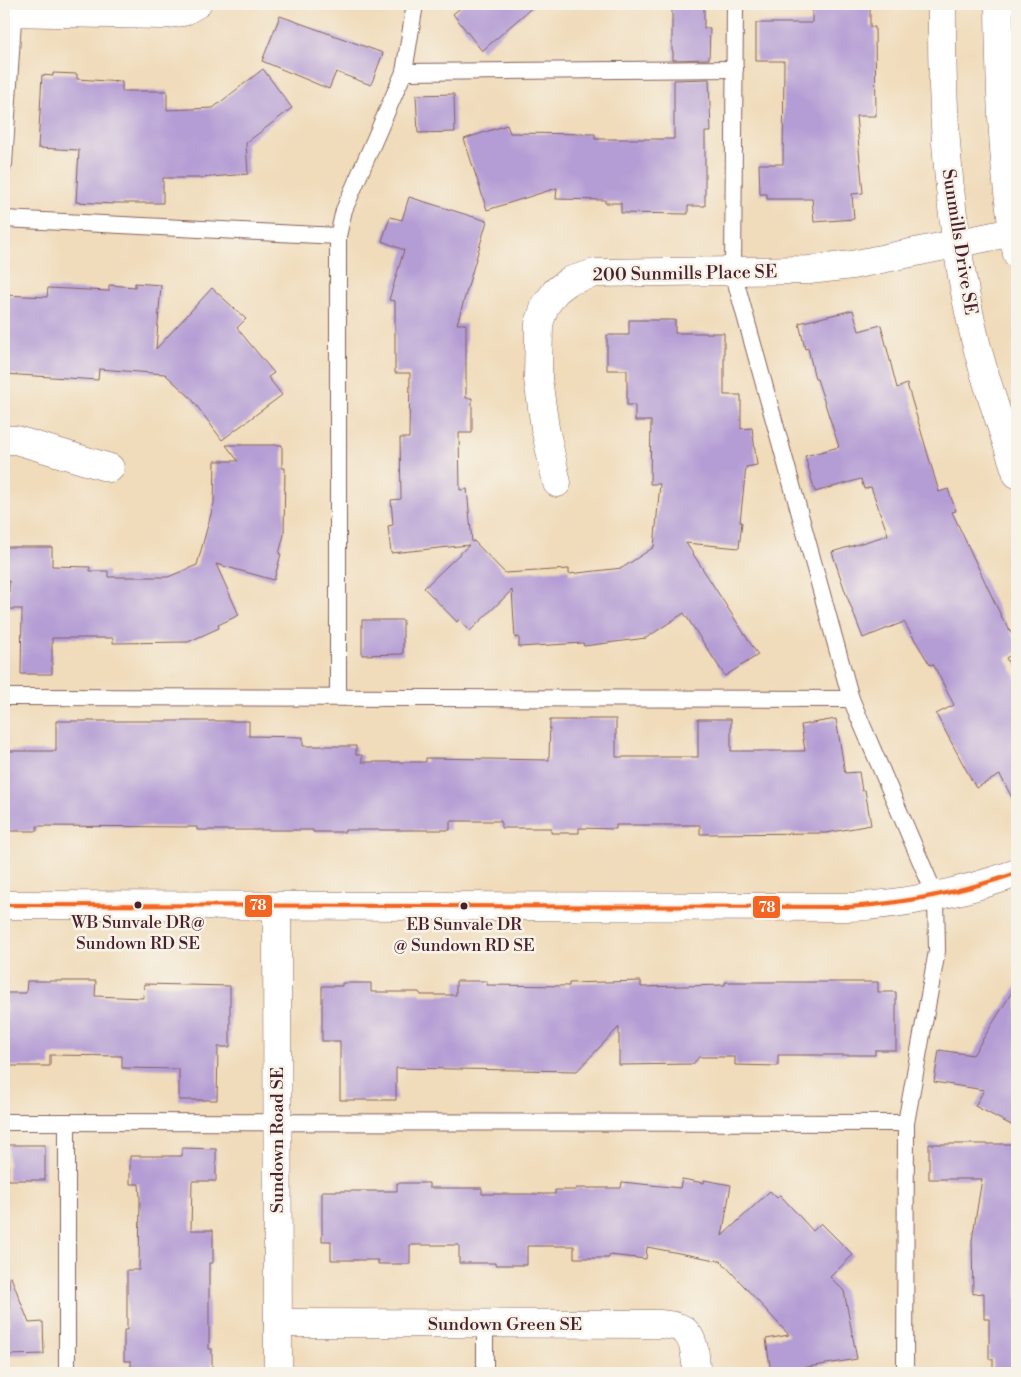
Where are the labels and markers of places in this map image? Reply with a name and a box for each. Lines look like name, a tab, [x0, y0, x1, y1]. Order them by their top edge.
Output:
marker: WB Sunvale DR@ Sundown RD SE	[133, 900, 143, 910]
marker: EB Sunvale DR @ Sundown RD SE	[459, 901, 469, 911]
place label: WB Sunvale DR@ Sundown RD SE	[70, 912, 205, 955]
place label: EB Sunvale DR @ Sundown RD SE	[393, 914, 535, 957]

